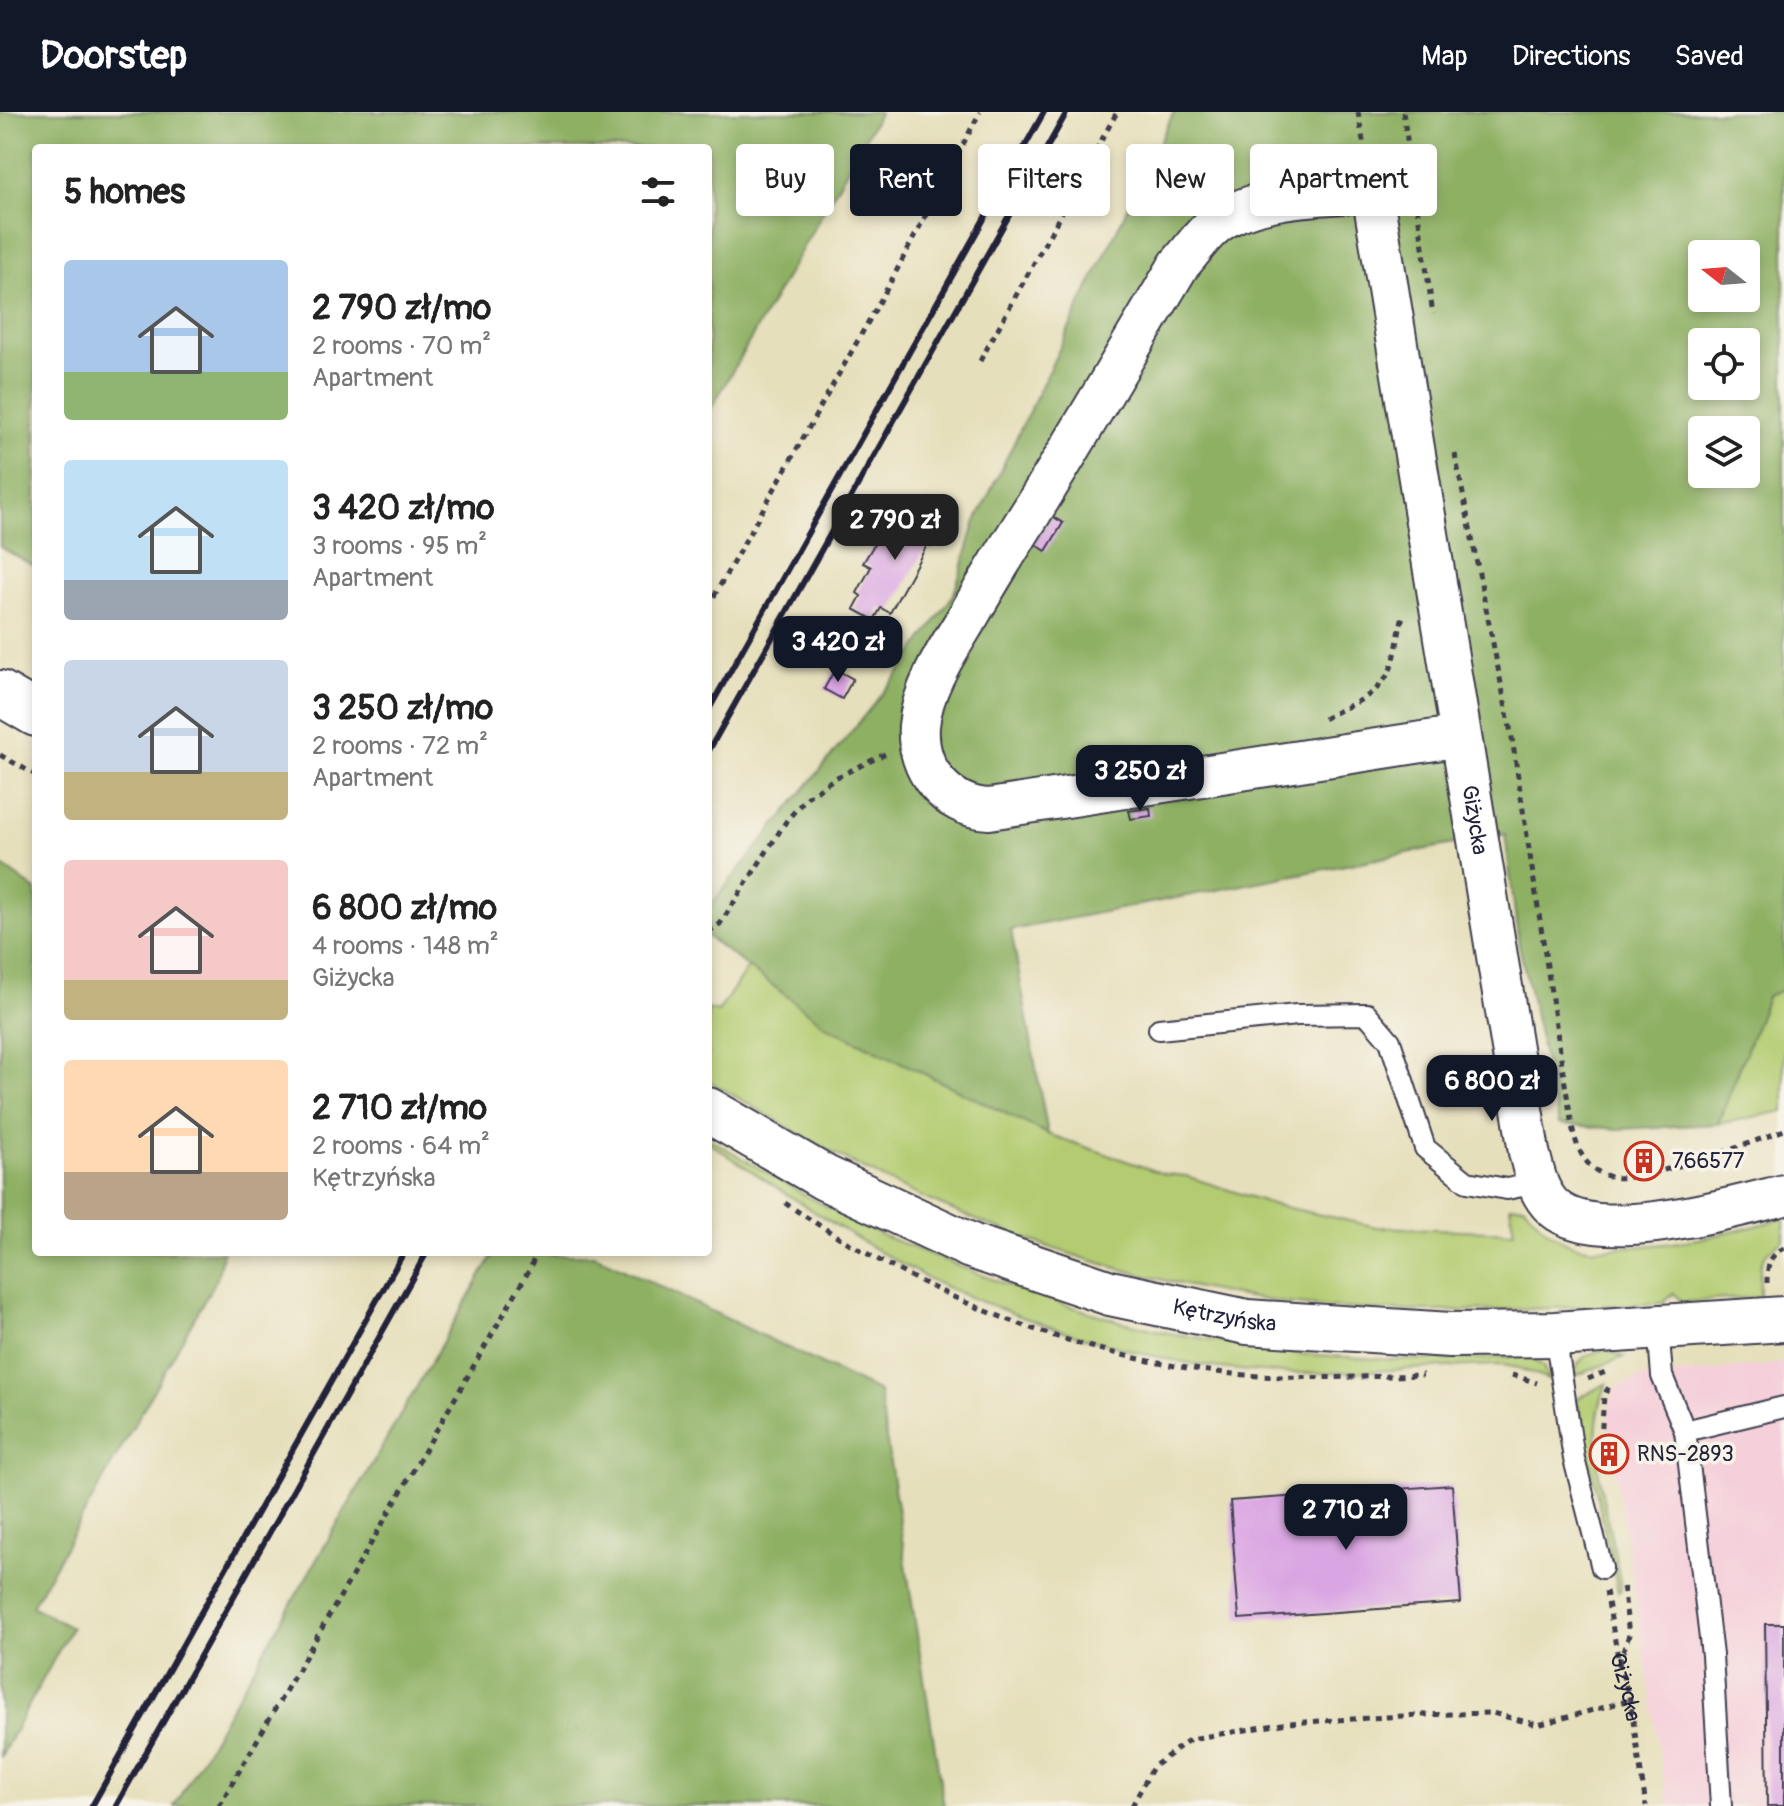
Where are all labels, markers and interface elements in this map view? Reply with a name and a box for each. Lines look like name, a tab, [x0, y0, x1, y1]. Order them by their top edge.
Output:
text: Doorstep	[40, 32, 187, 80]
text: Map	[1421, 39, 1468, 74]
text: Directions	[1512, 39, 1631, 74]
text: Saved	[1675, 39, 1744, 74]
chip: Buy	[736, 144, 834, 216]
chip: Rent	[850, 144, 962, 216]
chip: Filters	[978, 144, 1110, 216]
chip: New	[1126, 144, 1234, 216]
chip: Apartment	[1250, 144, 1437, 216]
icon: filters	[636, 170, 680, 214]
text: 5 homes	[64, 171, 185, 214]
north arrow	[1688, 240, 1760, 312]
map controls	[1688, 240, 1760, 488]
text: 2 790 zł/mo	[312, 287, 491, 330]
icon: home	[128, 292, 224, 388]
button: locate	[1688, 328, 1760, 400]
text: 2 rooms · 70 m²	[312, 330, 491, 362]
text: Apartment	[312, 362, 433, 394]
button: layers	[1688, 416, 1760, 488]
text: 3 420 zł/mo	[312, 487, 494, 530]
icon: home	[128, 492, 224, 588]
pin: 2 790 zł	[812, 494, 978, 562]
text: 2 790 zł	[850, 504, 940, 536]
text: 3 rooms · 95 m²	[312, 530, 487, 562]
text: Apartment	[312, 562, 433, 594]
pin: 3 420 zł	[755, 616, 921, 684]
text: 3 420 zł	[791, 626, 885, 658]
text: 3 250 zł/mo	[312, 687, 493, 730]
icon: home	[128, 692, 224, 788]
text: 2 rooms · 72 m²	[312, 730, 488, 762]
pin: 3 250 zł	[1057, 745, 1223, 813]
text: 3 250 zł	[1094, 755, 1186, 787]
text: Apartment	[312, 762, 433, 794]
street label: Giżycka	[1455, 783, 1494, 857]
text: 6 800 zł/mo	[312, 887, 497, 930]
icon: home	[128, 892, 224, 988]
text: 4 rooms · 148 m²	[312, 930, 499, 962]
text: Giżycka	[312, 962, 395, 994]
pin: 6 800 zł	[1409, 1055, 1575, 1123]
text: 6 800 zł	[1444, 1065, 1540, 1097]
text: 2 710 zł/mo	[312, 1087, 487, 1130]
icon: home	[128, 1092, 224, 1188]
text: 2 rooms · 64 m²	[312, 1130, 490, 1162]
building icon: 766577	[1623, 1140, 1665, 1182]
place label: 766577	[1672, 1147, 1745, 1175]
text: Kętrzyńska	[312, 1162, 436, 1194]
street label: Kętrzyńska	[1170, 1293, 1277, 1338]
building icon: RNS-2893	[1588, 1433, 1630, 1475]
place label: RNS-2893	[1637, 1440, 1734, 1468]
pin: 2 710 zł	[1263, 1484, 1429, 1552]
text: 2 710 zł	[1302, 1494, 1390, 1526]
street label: Giżycka	[1603, 1651, 1647, 1723]

